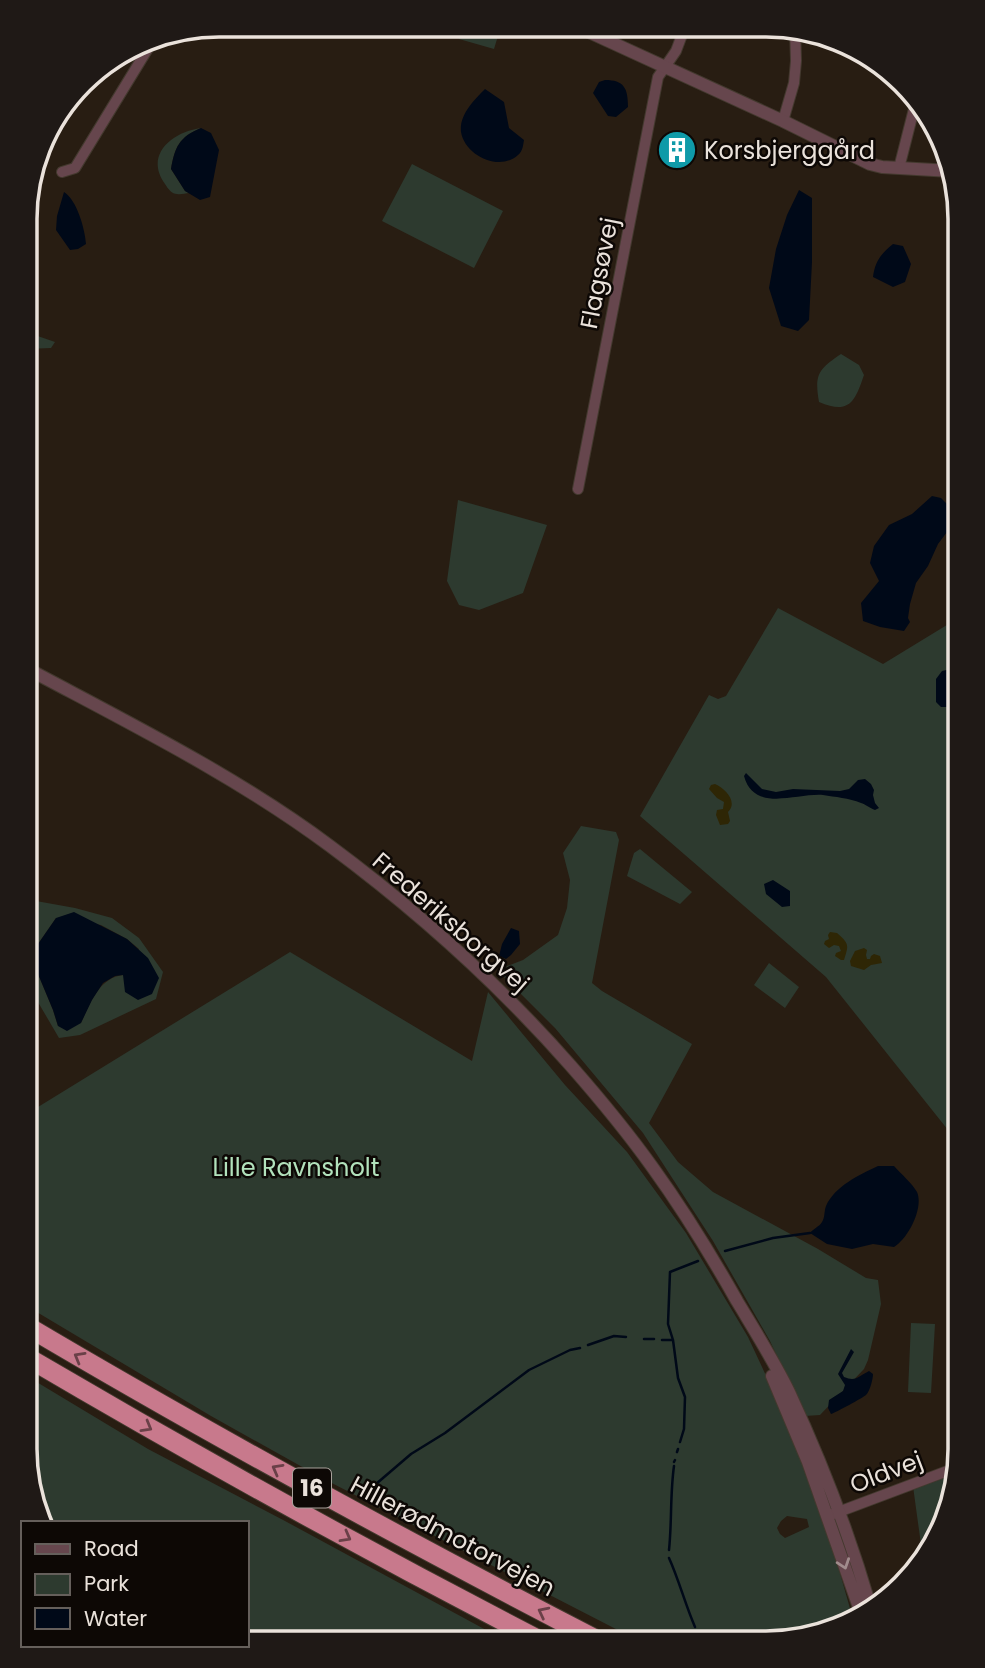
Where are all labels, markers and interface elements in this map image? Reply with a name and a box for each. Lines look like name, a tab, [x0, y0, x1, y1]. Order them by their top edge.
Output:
building icon: Korsbjerggård	[656, 129, 698, 171]
place label: Korsbjerggård	[704, 134, 875, 167]
street label: Flagsøvej	[572, 215, 626, 331]
street label: Frederiksborgvej	[366, 845, 536, 999]
park label: Lille Ravnsholt	[213, 1151, 379, 1184]
one-way arrow	[74, 1353, 87, 1366]
one-way arrow	[140, 1419, 153, 1432]
street label: Oldvej	[845, 1443, 927, 1501]
one-way arrow	[272, 1464, 285, 1478]
street label: Hillerødmotorvejen	[345, 1468, 561, 1604]
road number: 16	[293, 1469, 331, 1508]
legend	[21, 1521, 248, 1647]
one-way arrow	[339, 1529, 351, 1543]
text: Road	[84, 1534, 139, 1563]
one-way arrow	[836, 1558, 850, 1570]
text: Park	[84, 1569, 129, 1598]
text: Water	[84, 1604, 147, 1633]
one-way arrow	[538, 1606, 550, 1620]

